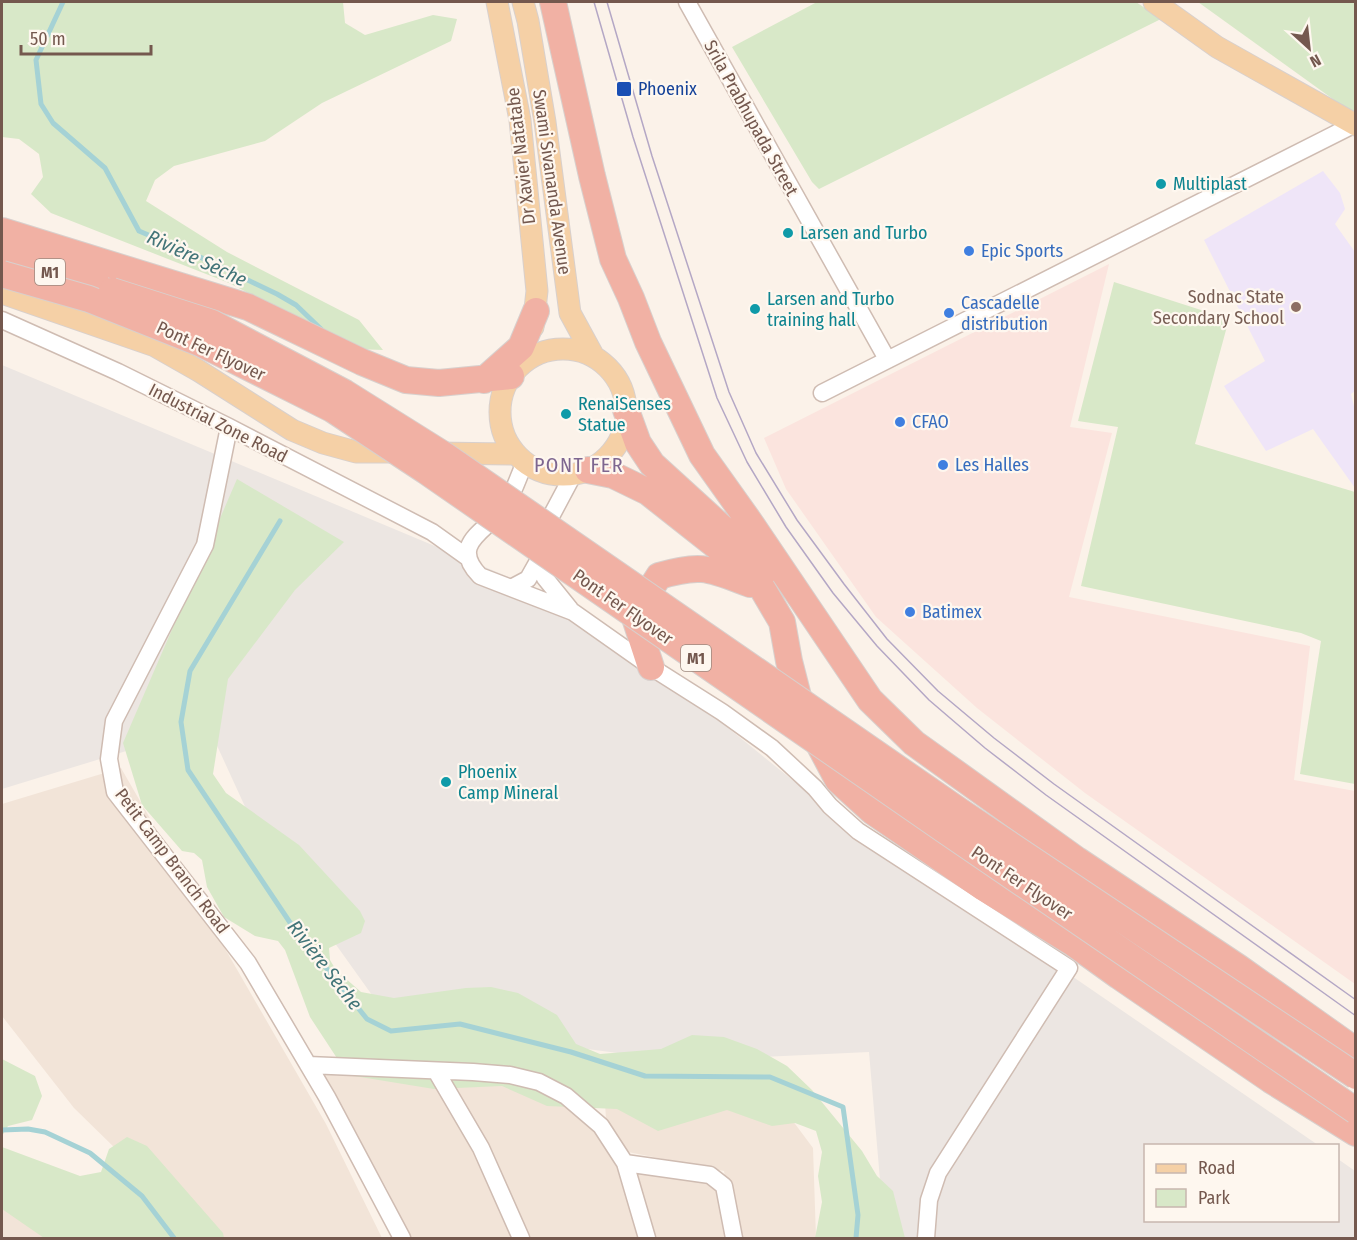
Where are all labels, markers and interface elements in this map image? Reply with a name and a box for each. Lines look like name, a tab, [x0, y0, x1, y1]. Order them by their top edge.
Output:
scale bar	[21, 18, 152, 56]
north arrow	[1279, 18, 1339, 78]
text: 50 m	[30, 28, 66, 50]
street label: Srila Prabhupada Street	[699, 36, 803, 200]
text: N	[1307, 50, 1324, 72]
place label: Phoenix	[638, 78, 697, 100]
marker: Phoenix	[615, 80, 633, 98]
street label: Dr Xavier Natatabe	[502, 86, 540, 226]
street label: Swami Sivananda Avenue	[528, 88, 576, 276]
place label: Multiplast	[1173, 173, 1247, 195]
marker: Multiplast	[1154, 177, 1168, 191]
place label: Larsen and Turbo	[800, 222, 928, 244]
water label: Rivière Sèche	[143, 224, 251, 292]
marker: Larsen and Turbo	[781, 226, 795, 240]
place label: Epic Sports	[981, 240, 1063, 262]
marker: Epic Sports	[962, 244, 976, 258]
road number: M1	[35, 259, 65, 285]
place label: Sodnac State Secondary School	[1153, 286, 1284, 329]
place label: Larsen and Turbo training hall	[767, 288, 895, 331]
place label: Cascadelle distribution	[961, 292, 1048, 335]
marker: Sodnac State Secondary School	[1289, 300, 1303, 314]
marker: Larsen and Turbo training hall	[748, 302, 762, 316]
marker: Cascadelle distribution	[942, 306, 956, 320]
street label: Pont Fer Flyover	[153, 316, 269, 386]
street label: Industrial Zone Road	[145, 379, 291, 467]
place label: RenaiSenses Statue	[578, 393, 671, 436]
marker: RenaiSenses Statue	[559, 407, 573, 421]
place label: CFAO	[912, 411, 949, 433]
marker: CFAO	[893, 415, 907, 429]
district label: PONT FER	[534, 453, 624, 477]
place label: Les Halles	[955, 454, 1029, 476]
marker: Les Halles	[936, 458, 950, 472]
street label: Pont Fer Flyover	[569, 564, 678, 650]
place label: Batimex	[922, 601, 982, 623]
marker: Batimex	[903, 605, 917, 619]
road number: M1	[681, 645, 711, 671]
place label: Phoenix Camp Mineral	[458, 761, 559, 804]
marker: Phoenix Camp Mineral	[439, 775, 453, 789]
street label: Petit Camp Branch Road	[110, 784, 234, 938]
street label: Pont Fer Flyover	[967, 841, 1077, 925]
water label: Rivière Sèche	[282, 915, 368, 1015]
legend	[1144, 1144, 1339, 1222]
text: Road	[1198, 1157, 1235, 1179]
text: Park	[1198, 1187, 1231, 1209]

